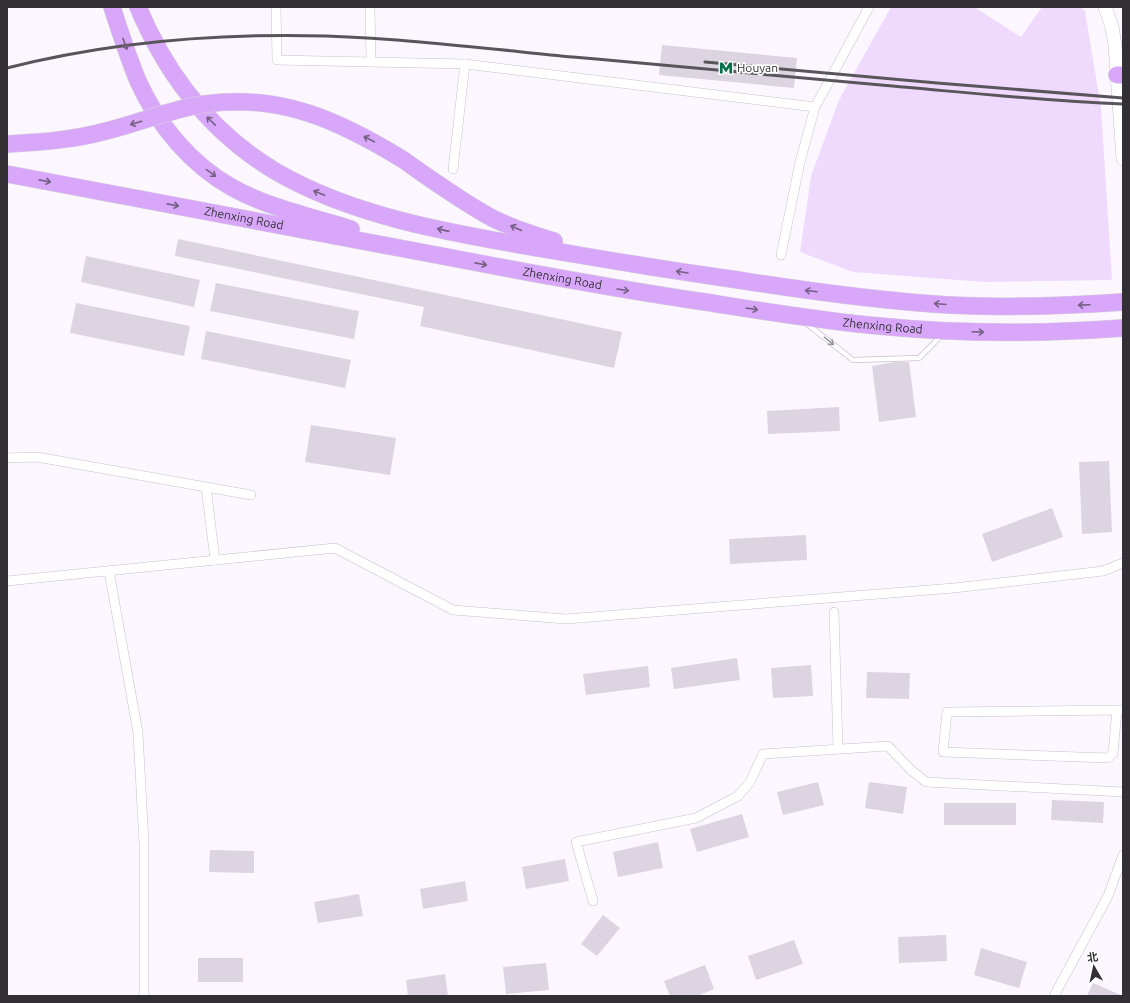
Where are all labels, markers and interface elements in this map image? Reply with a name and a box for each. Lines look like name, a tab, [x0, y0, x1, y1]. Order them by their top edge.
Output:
one-way arrow	[121, 37, 129, 49]
metro station icon: Houyan	[718, 60, 734, 76]
place label: Houyan	[737, 61, 778, 74]
one-way arrow	[206, 116, 216, 126]
one-way arrow	[130, 120, 143, 127]
one-way arrow	[363, 135, 375, 142]
one-way arrow	[205, 169, 216, 177]
one-way arrow	[38, 177, 51, 185]
one-way arrow	[313, 188, 325, 196]
one-way arrow	[166, 201, 179, 209]
street label: Zhenxing Road	[203, 204, 285, 232]
one-way arrow	[510, 224, 522, 231]
one-way arrow	[437, 225, 450, 233]
one-way arrow	[475, 260, 488, 268]
street label: Zhenxing Road	[522, 264, 603, 291]
one-way arrow	[676, 268, 689, 276]
one-way arrow	[616, 286, 629, 294]
one-way arrow	[805, 288, 818, 295]
one-way arrow	[934, 301, 947, 308]
one-way arrow	[1078, 301, 1091, 308]
one-way arrow	[745, 305, 758, 313]
street label: Zhenxing Road	[842, 315, 923, 336]
one-way arrow	[971, 328, 984, 336]
one-way arrow	[823, 337, 834, 345]
north arrow	[1074, 947, 1114, 987]
text: 北	[1086, 950, 1099, 964]

